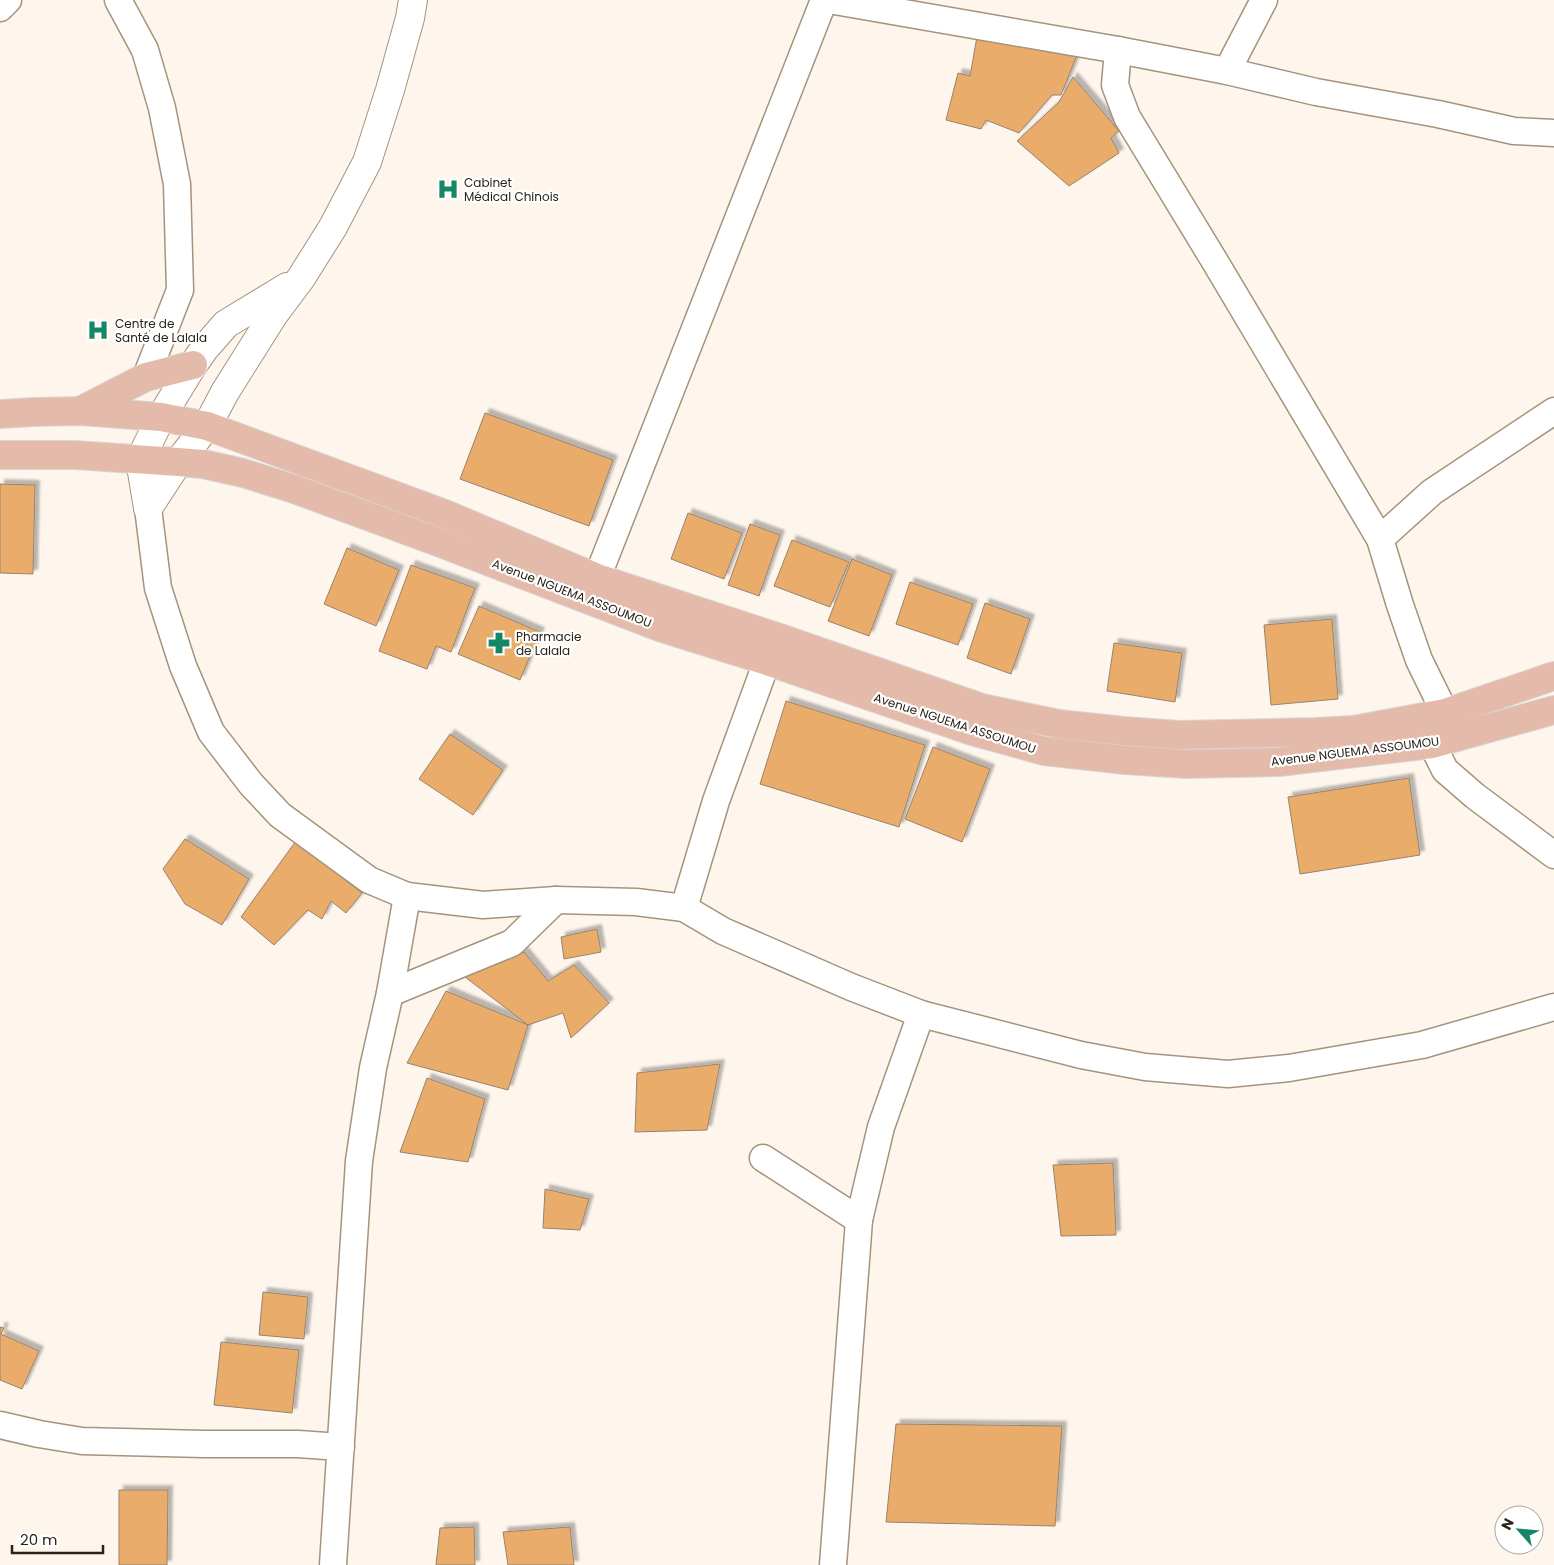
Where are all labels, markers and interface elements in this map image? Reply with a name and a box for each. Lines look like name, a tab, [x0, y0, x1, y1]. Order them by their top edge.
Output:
place label: Cabinet Médical Chinois	[464, 174, 559, 205]
hospital icon: Cabinet Médical Chinois	[435, 176, 461, 202]
place label: Centre de Santé de Lalala	[115, 315, 207, 346]
hospital icon: Centre de Santé de Lalala	[85, 317, 111, 343]
street label: Avenue NGUEMA ASSOUMOU	[490, 555, 654, 631]
place label: Pharmacie de Lalala	[516, 628, 581, 659]
pharmacy icon: Pharmacie de Lalala	[486, 630, 512, 656]
street label: Avenue NGUEMA ASSOUMOU	[872, 689, 1038, 757]
street label: Avenue NGUEMA ASSOUMOU	[1270, 732, 1440, 770]
north arrow	[1494, 1505, 1544, 1555]
text: N	[1496, 1515, 1519, 1533]
scale bar	[12, 1522, 104, 1554]
text: 20 m	[20, 1529, 58, 1550]

